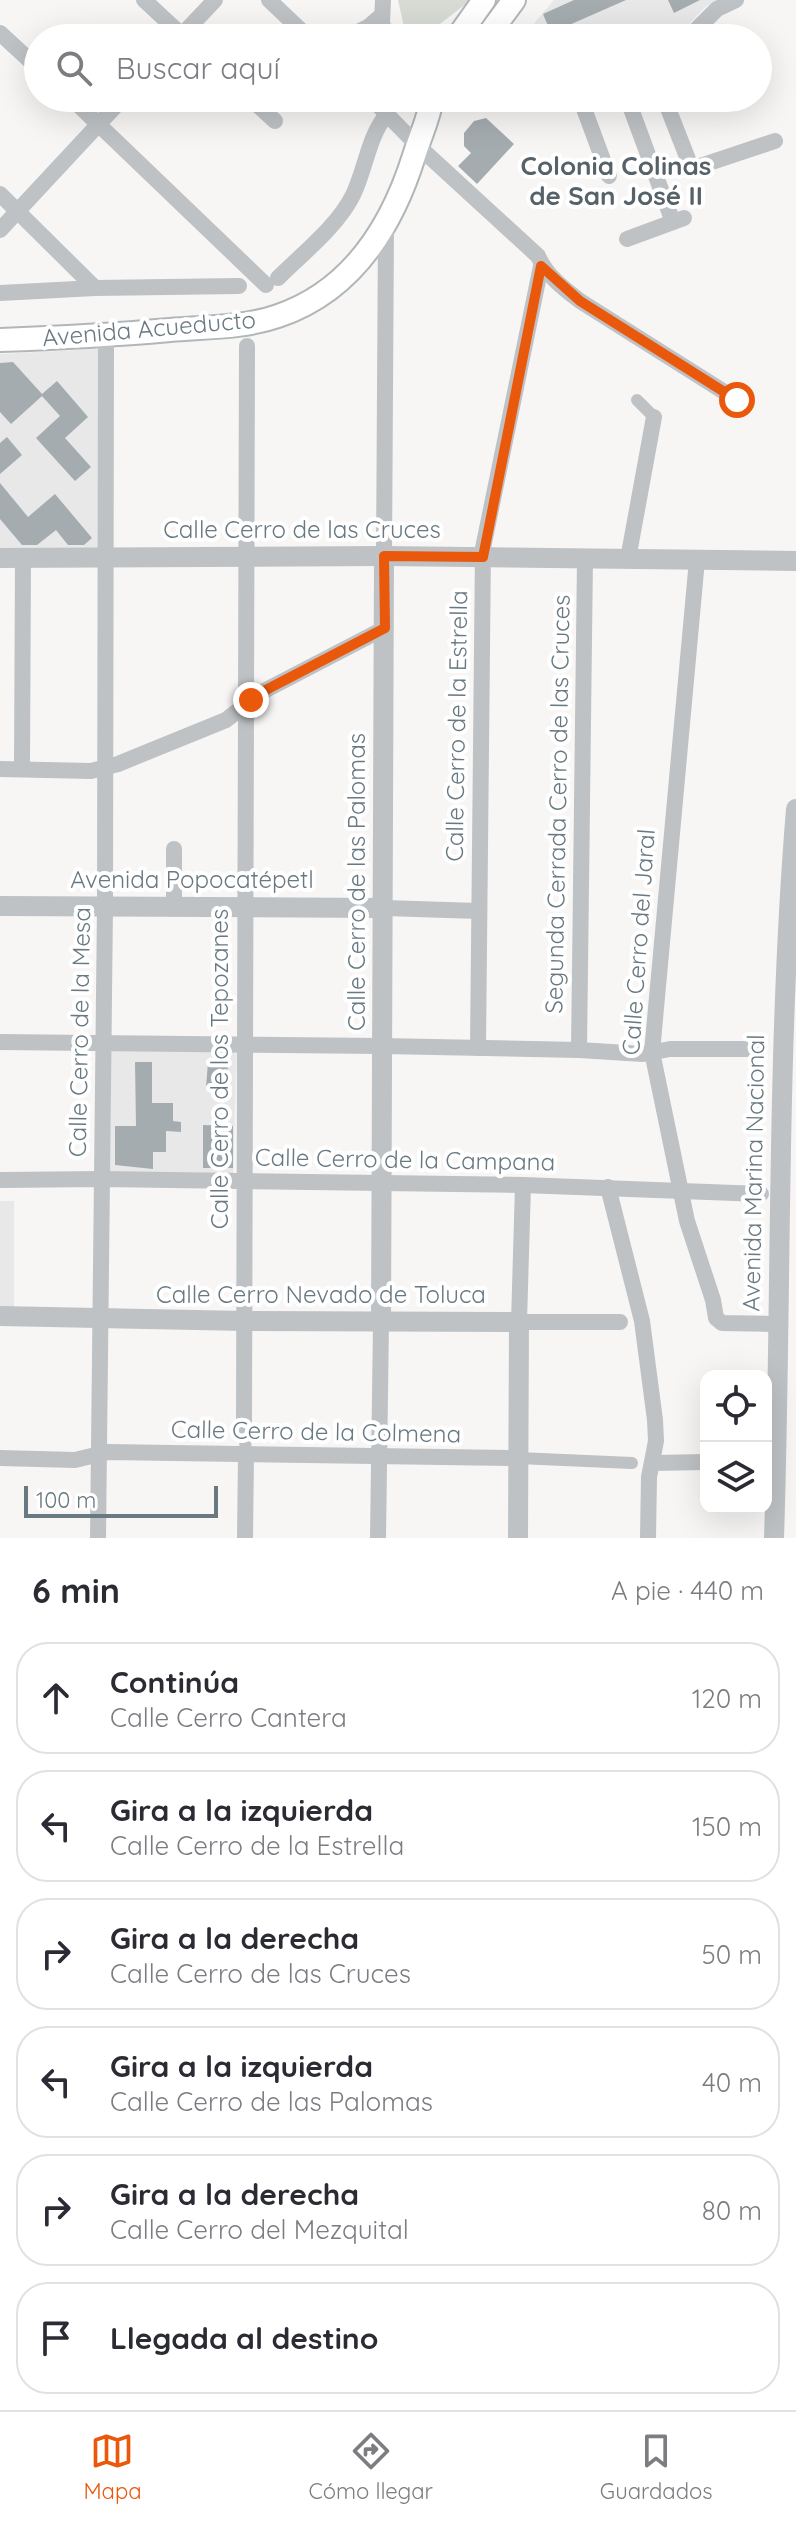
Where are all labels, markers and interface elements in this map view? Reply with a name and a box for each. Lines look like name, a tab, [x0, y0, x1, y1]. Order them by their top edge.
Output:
search box	[24, 24, 772, 112]
icon: search	[52, 46, 96, 90]
text: Buscar aquí	[116, 49, 280, 87]
district label: Colonia Colinas de San José II	[521, 149, 711, 212]
street label: Avenida Acueducto	[41, 304, 257, 352]
route start	[719, 382, 755, 418]
street label: Calle Cerro de las Cruces	[163, 514, 441, 544]
street label: Calle Cerro de la Estrella	[439, 590, 473, 862]
street label: Segunda Cerrada Cerro de las Cruces	[538, 594, 576, 1014]
route end	[233, 682, 269, 718]
street label: Calle Cerro de las Palomas	[341, 733, 371, 1031]
street label: Calle Cerro del Jaral	[615, 828, 661, 1056]
street label: Avenida Popocatépetl	[70, 864, 314, 894]
street label: Calle Cerro de la Mesa	[62, 907, 96, 1157]
street label: Calle Cerro de los Tepozanes	[204, 909, 234, 1229]
street label: Avenida Marina Nacional	[736, 1034, 770, 1312]
street label: Calle Cerro de la Campana	[255, 1141, 555, 1177]
street label: Calle Cerro Nevado de Toluca	[156, 1279, 486, 1309]
map controls	[700, 1370, 772, 1514]
button: locate	[700, 1370, 772, 1442]
street label: Calle Cerro de la Colmena	[171, 1413, 461, 1449]
button: layers	[700, 1442, 772, 1514]
scale bar	[24, 1482, 218, 1518]
text: 100 m	[36, 1486, 96, 1514]
text: 6 min	[32, 1569, 120, 1612]
text: A pie · 440 m	[611, 1574, 764, 1607]
text: Continúa	[110, 1663, 239, 1701]
icon: ahead	[34, 1676, 78, 1720]
text: 120 m	[692, 1682, 762, 1715]
text: Calle Cerro Cantera	[110, 1701, 347, 1734]
text: Gira a la izquierda	[110, 1791, 373, 1829]
icon: left	[34, 1804, 78, 1848]
text: 150 m	[692, 1810, 762, 1843]
text: Calle Cerro de la Estrella	[110, 1829, 404, 1862]
text: Gira a la derecha	[110, 1919, 359, 1957]
icon: right	[34, 1932, 78, 1976]
text: 50 m	[702, 1938, 762, 1971]
text: Calle Cerro de las Cruces	[110, 1957, 411, 1990]
text: Gira a la izquierda	[110, 2047, 373, 2085]
icon: left	[34, 2060, 78, 2104]
text: 40 m	[702, 2066, 762, 2099]
text: Calle Cerro de las Palomas	[110, 2085, 433, 2118]
text: Gira a la derecha	[110, 2175, 359, 2213]
icon: right	[34, 2188, 78, 2232]
text: 80 m	[702, 2194, 762, 2227]
text: Calle Cerro del Mezquital	[110, 2213, 409, 2246]
icon: arrive	[34, 2316, 78, 2360]
text: Llegada al destino	[110, 2319, 378, 2357]
tab: Mapa	[83, 2429, 142, 2505]
tab: Cómo llegar	[308, 2429, 433, 2505]
tab: Guardados	[600, 2429, 713, 2505]

